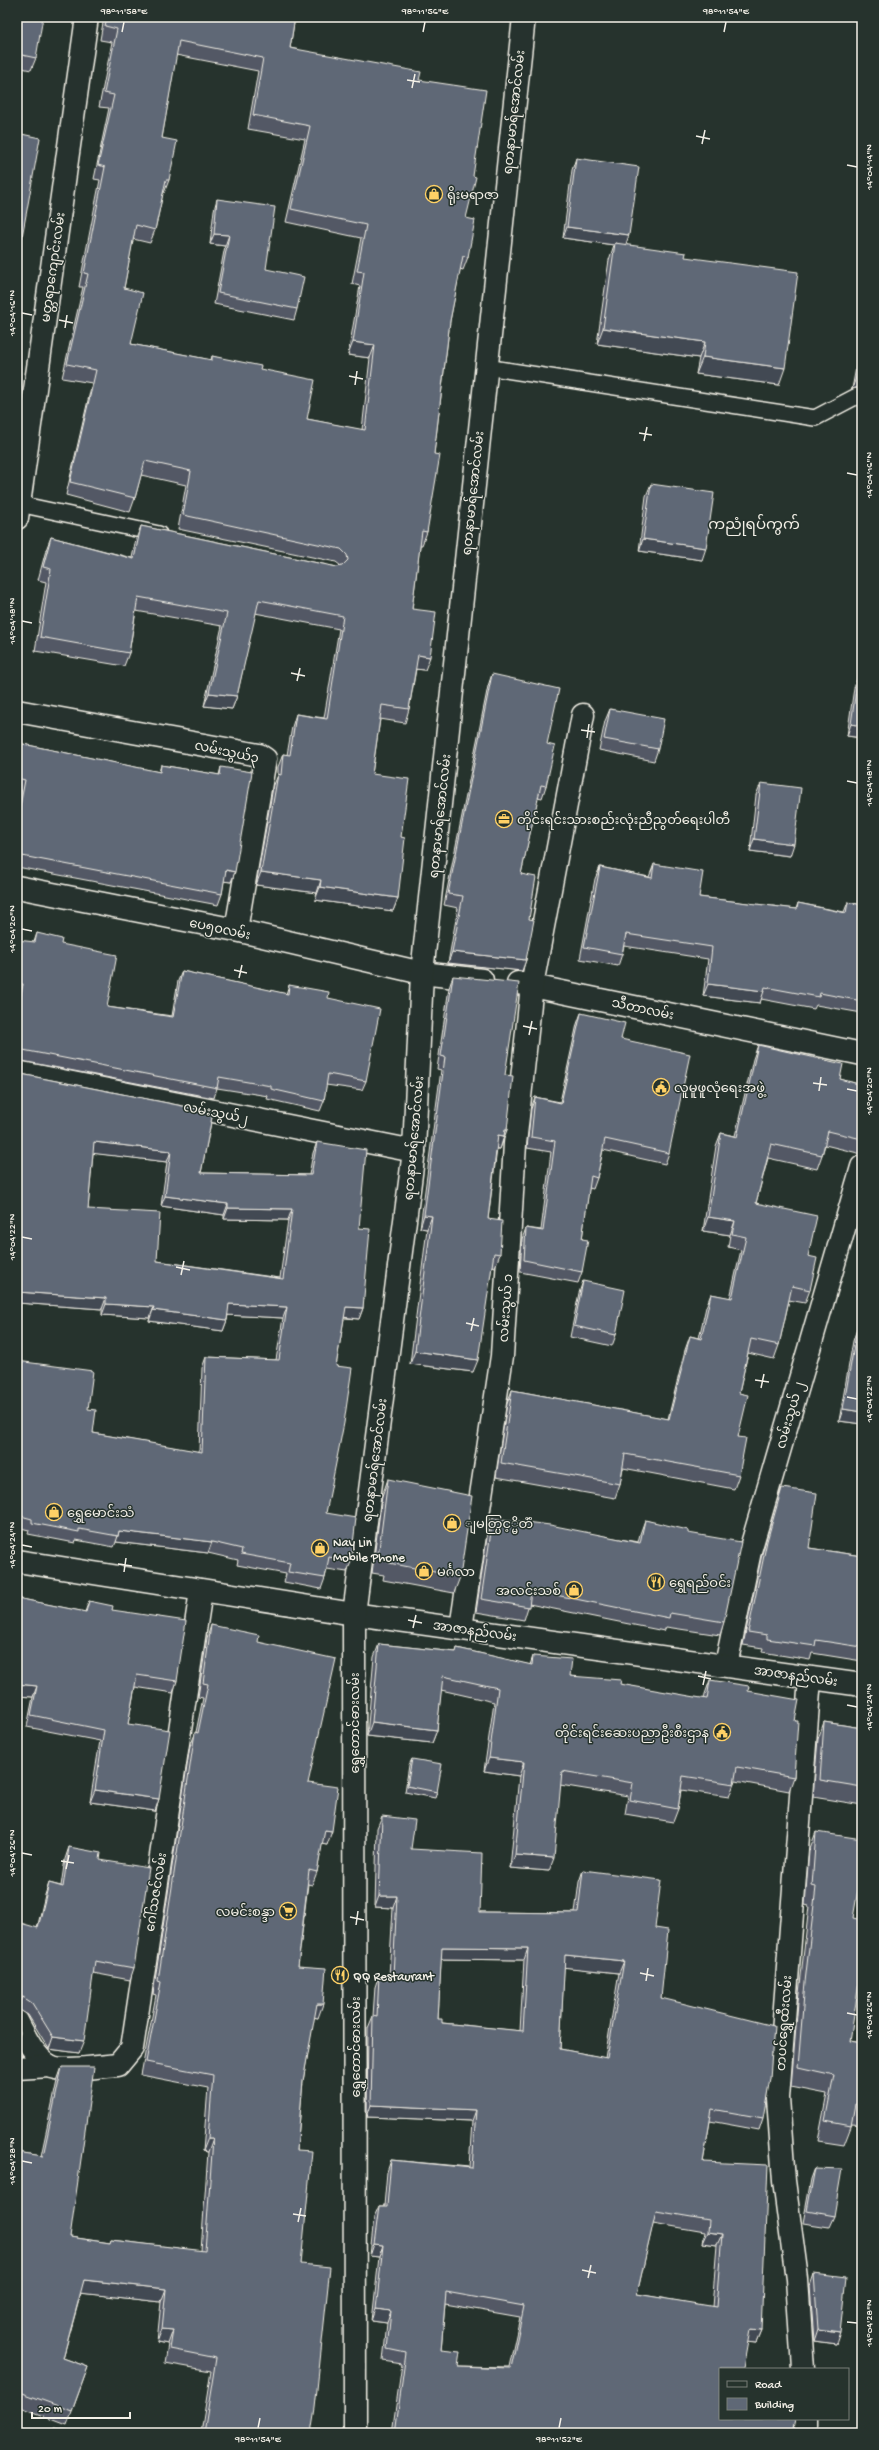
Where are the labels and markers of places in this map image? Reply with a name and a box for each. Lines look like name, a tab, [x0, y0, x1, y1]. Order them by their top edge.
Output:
shop icon: ရိုးမရာဇာ	[424, 184, 444, 204]
place label: ရိုးမရာဇာ	[447, 186, 499, 205]
office icon: တိုင်းရင်းသားစည်းလုံးညီညွတ်ရေးပါတီ	[494, 809, 514, 829]
place label: တိုင်းရင်းသားစည်းလုံးညီညွတ်ရေးပါတီ	[517, 811, 730, 830]
public building icon: လူမူဖူလုံရေးအဖွဲ့	[651, 1077, 671, 1097]
place label: လူမူဖူလုံရေးအဖွဲ့	[674, 1081, 767, 1098]
shop icon: ရွှေမောင်းသံ	[44, 1502, 64, 1522]
place label: ရွှေမောင်းသံ	[67, 1504, 134, 1523]
shop icon: ျမတ္ပြင့္မိတၱဴ	[442, 1513, 462, 1533]
place label: ျမတ္ပြင့္မိတၱဴ	[465, 1515, 533, 1534]
place label: Nay Lin Mobile Phone	[333, 1536, 405, 1566]
shop icon: Nay Lin Mobile Phone	[310, 1538, 330, 1558]
shop icon: မင်္ဂလာ	[414, 1561, 434, 1581]
place label: မင်္ဂလာ	[437, 1563, 475, 1581]
restaurant icon: ရွှေရည်ဝင်း	[646, 1572, 666, 1592]
place label: ရွှေရည်ဝင်း	[669, 1574, 731, 1593]
shop icon: အလင်းသစ်	[564, 1580, 584, 1600]
place label: အလင်းသစ်	[496, 1582, 561, 1600]
public building icon: တိုင်းရင်းဆေးပညာဦးစီးဌာန	[712, 1722, 732, 1742]
place label: တိုင်းရင်းဆေးပညာဦးစီးဌာန	[555, 1724, 709, 1743]
supermarket icon: လမင်းစန္ဒာ	[278, 1901, 298, 1921]
place label: လမင်းစန္ဒာ	[216, 1903, 275, 1922]
restaurant icon: QQ Restaurant	[330, 1965, 350, 1985]
place label: QQ Restaurant	[353, 1970, 435, 1985]

